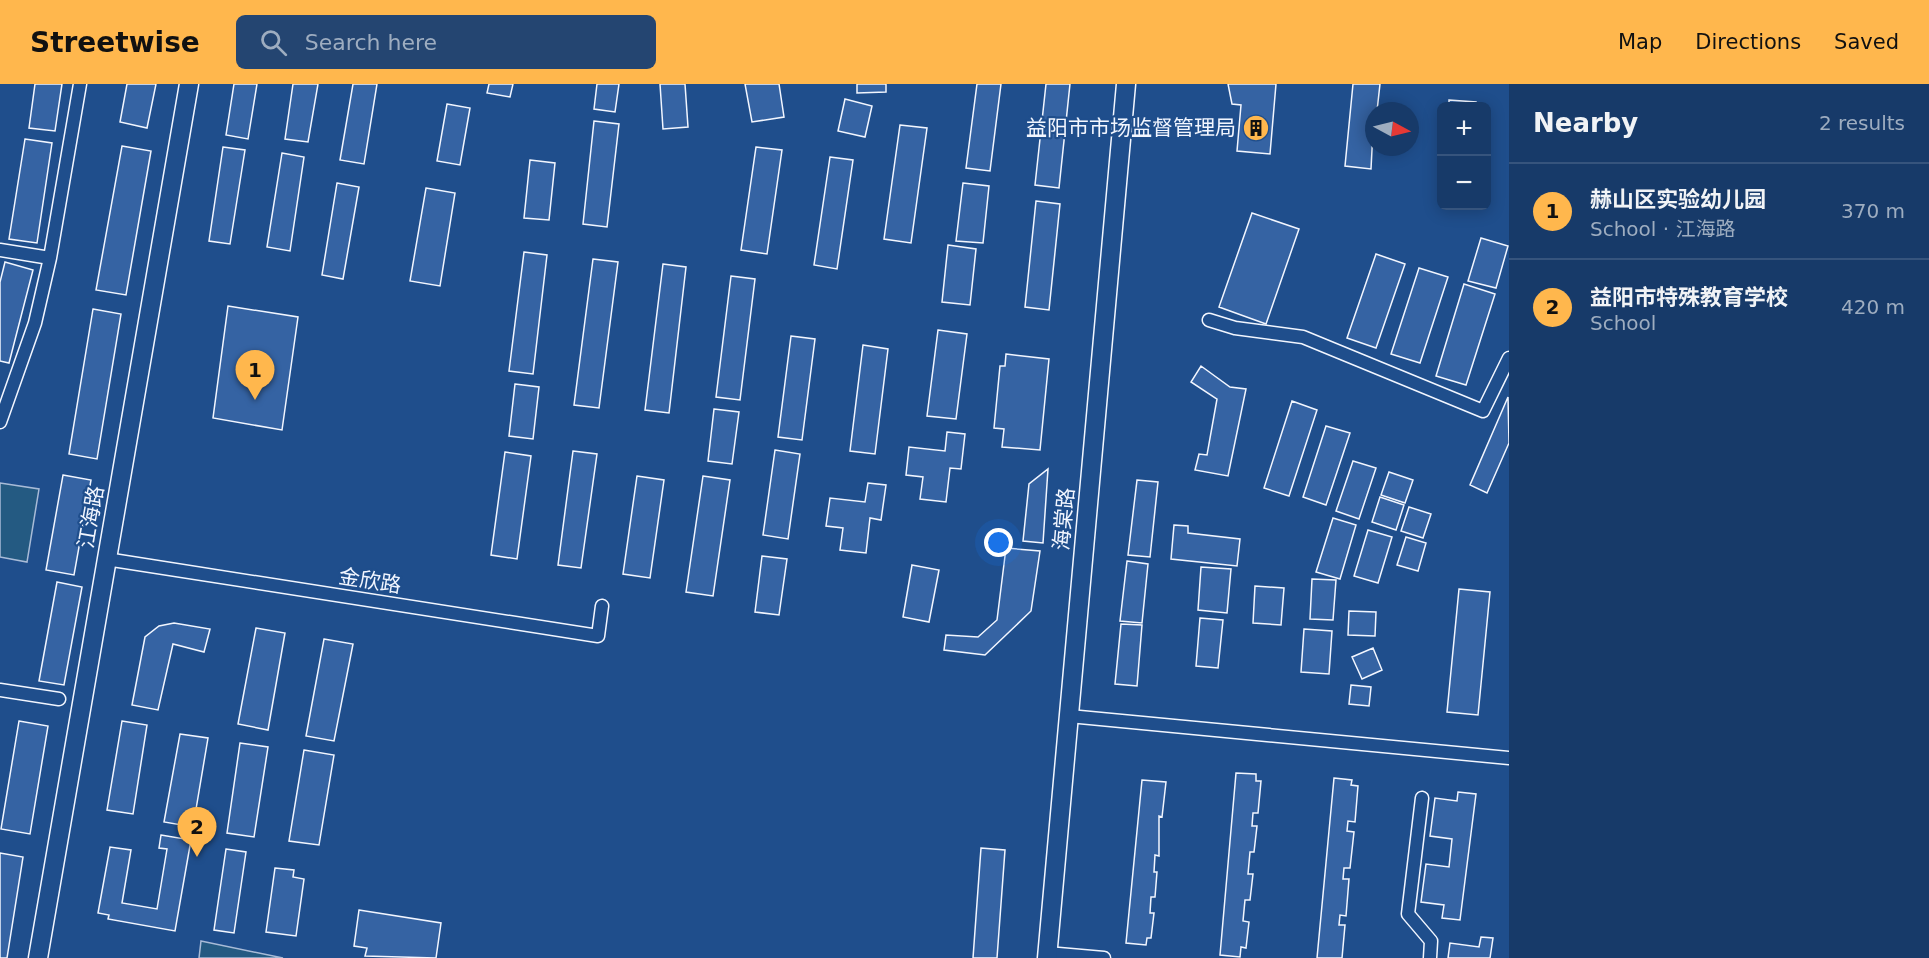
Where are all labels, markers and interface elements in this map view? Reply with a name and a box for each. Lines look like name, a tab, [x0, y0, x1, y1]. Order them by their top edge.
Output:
search box	[236, 15, 656, 69]
text: Streetwise	[30, 26, 200, 59]
icon: search	[257, 26, 290, 59]
text: Search here	[305, 30, 437, 55]
text: Map	[1618, 30, 1662, 54]
text: Directions	[1695, 30, 1801, 54]
text: Saved	[1834, 30, 1899, 54]
north arrow	[1365, 102, 1419, 156]
map controls	[1437, 102, 1491, 210]
button: +	[1437, 102, 1491, 156]
text: Nearby	[1533, 108, 1638, 138]
text: 2 results	[1819, 111, 1905, 135]
building icon: 益阳市市场监督管理局	[1241, 113, 1271, 143]
place label: 益阳市市场监督管理局	[1026, 116, 1236, 140]
button: −	[1437, 156, 1491, 210]
text: 赫山区实验幼儿园	[1590, 187, 1766, 212]
text: 1	[1546, 199, 1559, 223]
text: 370 m	[1841, 199, 1905, 223]
text: School · 江海路	[1590, 217, 1735, 241]
text: 益阳市特殊教育学校	[1590, 285, 1788, 310]
text: 2	[1546, 295, 1559, 319]
text: 420 m	[1841, 295, 1905, 319]
text: School	[1590, 311, 1656, 335]
pin: 1	[236, 350, 274, 400]
street label: 江海路	[74, 484, 108, 550]
street label: 海棠路	[1049, 487, 1079, 551]
your location	[984, 528, 1013, 557]
street label: 金欣路	[337, 564, 403, 598]
pin: 2	[178, 808, 216, 857]

